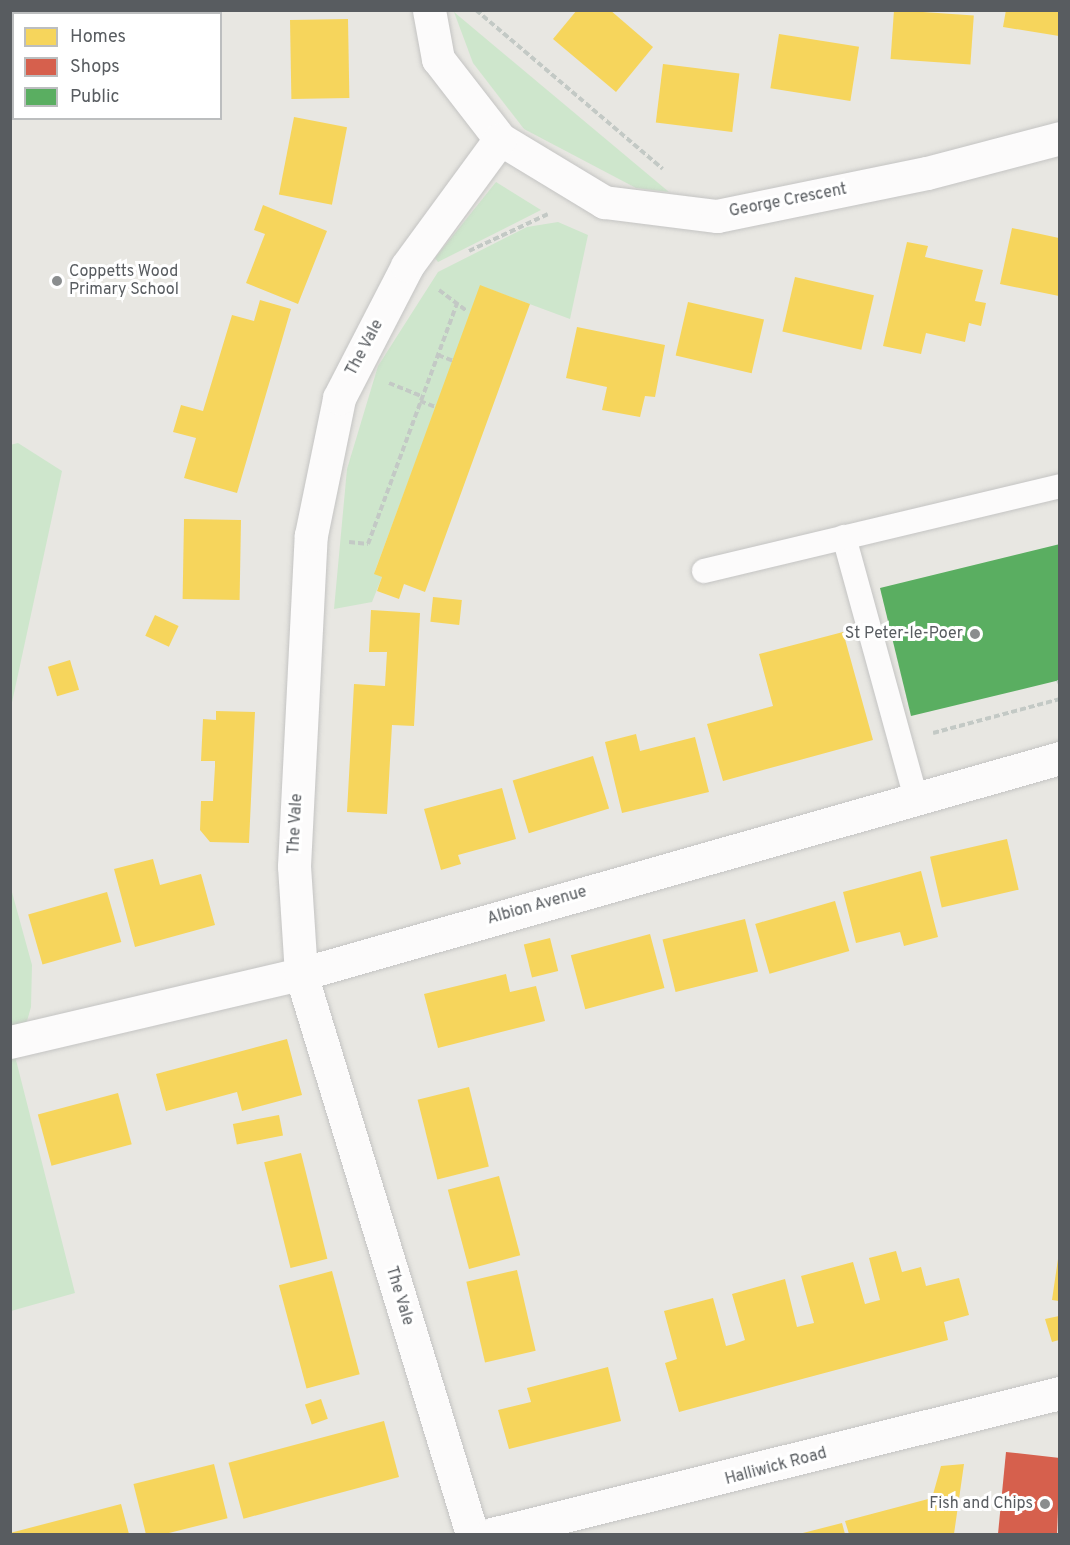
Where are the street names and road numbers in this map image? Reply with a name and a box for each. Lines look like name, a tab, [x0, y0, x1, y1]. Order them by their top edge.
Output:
street label: George Crescent	[727, 180, 849, 222]
street label: The Vale	[342, 316, 388, 380]
street label: The Vale	[285, 793, 307, 855]
street label: Albion Avenue	[485, 883, 589, 929]
street label: The Vale	[381, 1264, 417, 1328]
street label: Halliwick Road	[723, 1444, 829, 1490]

